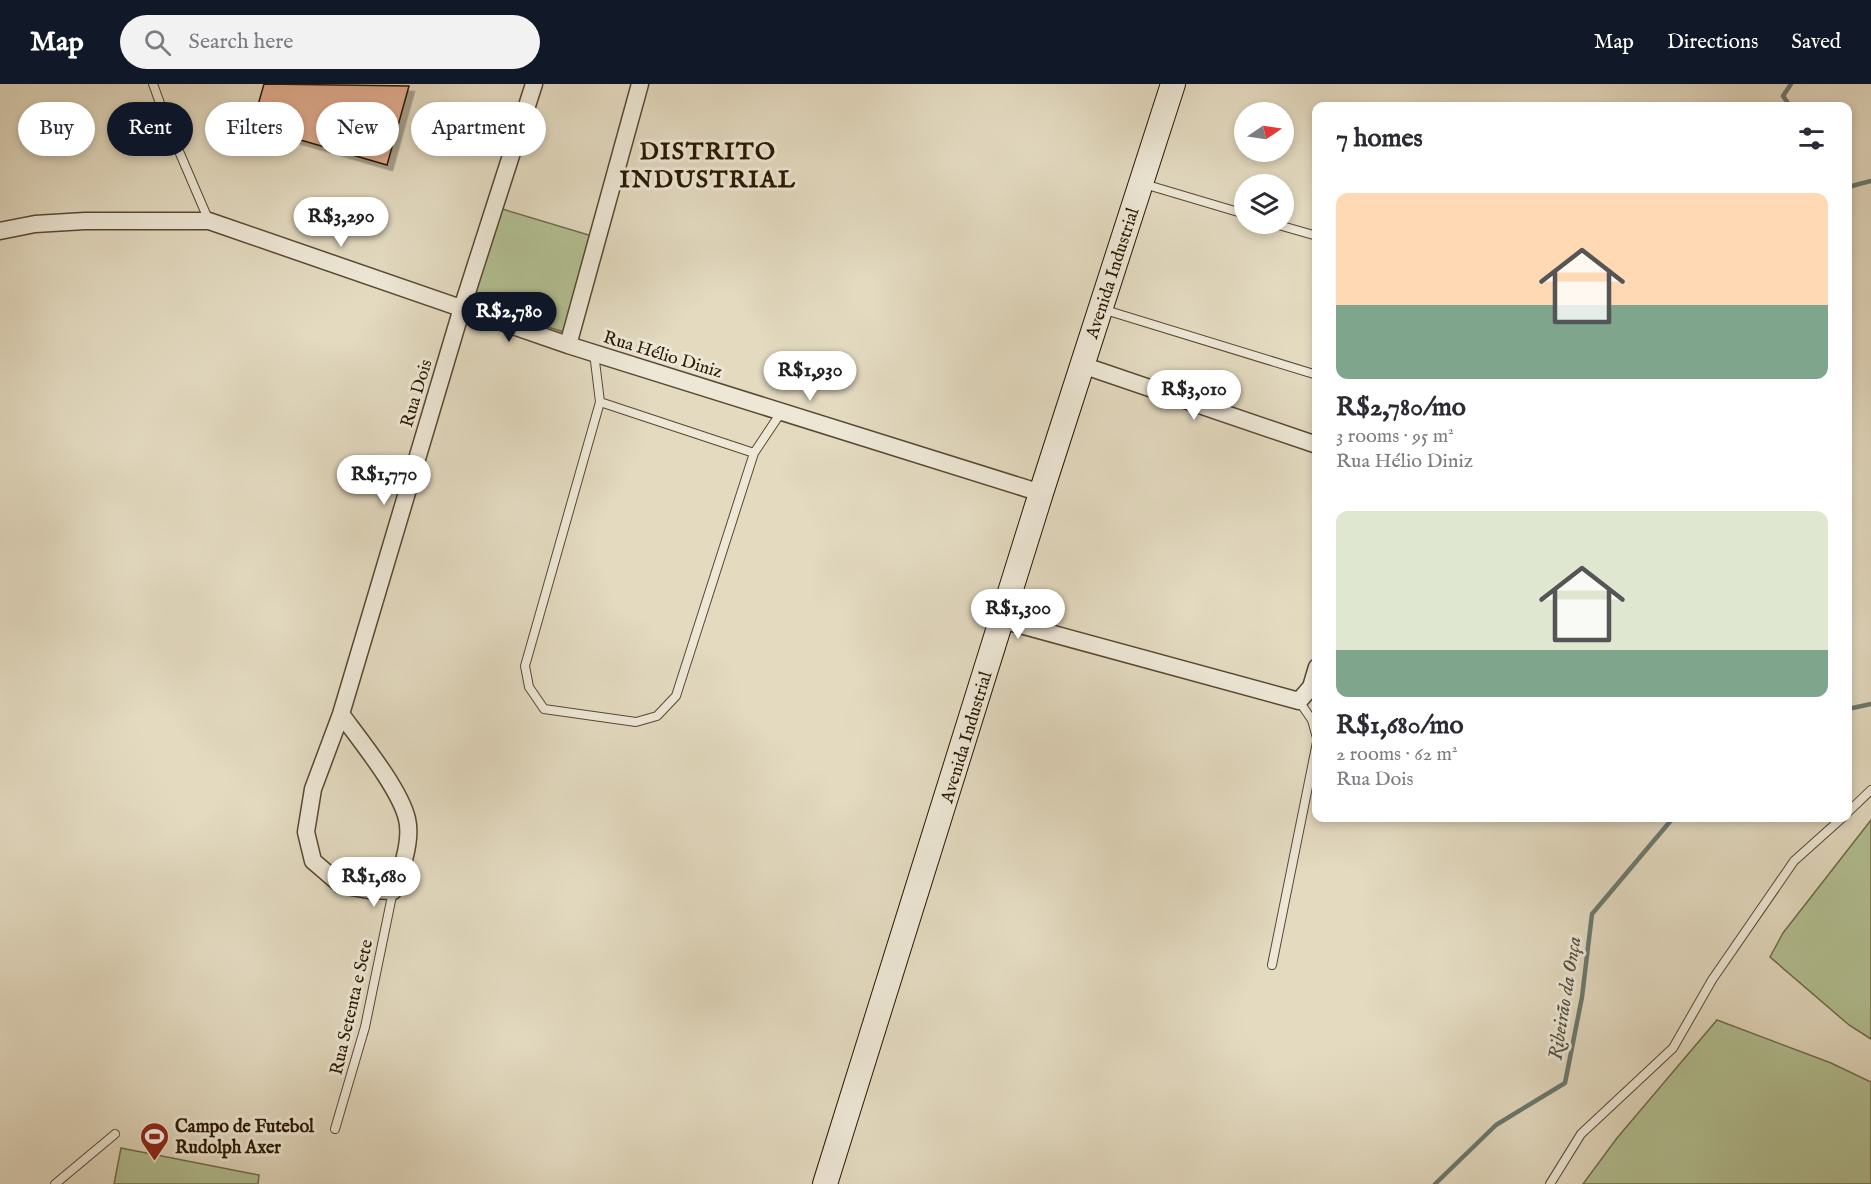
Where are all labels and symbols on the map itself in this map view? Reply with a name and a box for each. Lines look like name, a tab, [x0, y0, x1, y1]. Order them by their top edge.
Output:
north arrow	[1234, 102, 1294, 162]
district label: DISTRITO INDUSTRIAL	[620, 137, 796, 196]
pin: R$3,290	[286, 197, 396, 248]
street label: Avenida Industrial	[1081, 205, 1145, 343]
pin: R$2,780	[454, 292, 564, 343]
street label: Rua Hélio Diniz	[600, 326, 725, 384]
pin: R$1,930	[755, 351, 865, 402]
street label: Rua Dois	[396, 357, 439, 430]
pin: R$3,010	[1139, 370, 1249, 421]
pin: R$1,770	[329, 455, 439, 506]
pin: R$1,300	[963, 589, 1073, 640]
street label: Avenida Industrial	[936, 669, 998, 807]
pin: R$1,680	[319, 857, 429, 908]
water label: Ribeirão da Onça	[1543, 935, 1588, 1062]
street label: Rua Setenta e Sete	[326, 937, 379, 1077]
place label: Campo de Futebol Rudolph Axer	[175, 1116, 315, 1160]
sports icon: Campo de Futebol Rudolph Axer	[138, 1120, 170, 1162]

